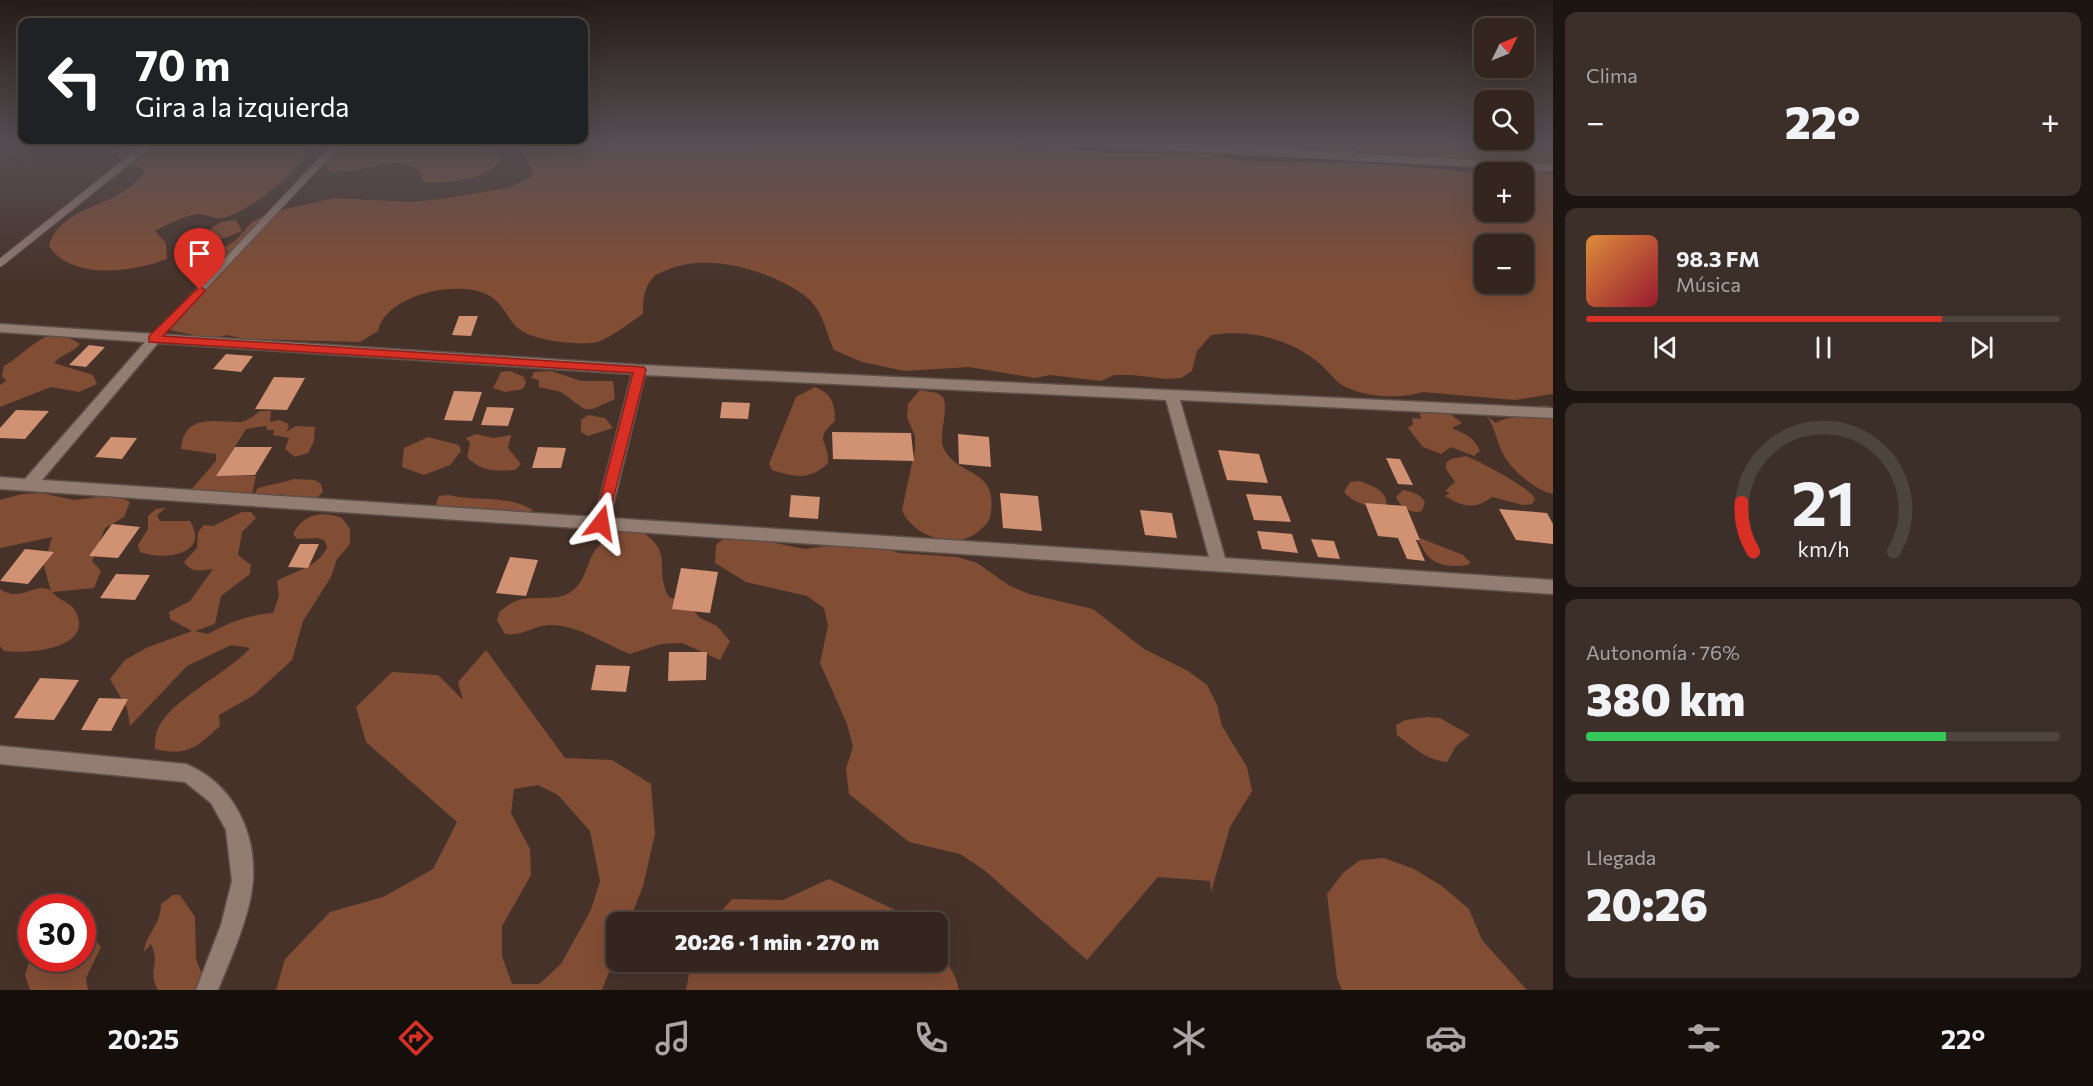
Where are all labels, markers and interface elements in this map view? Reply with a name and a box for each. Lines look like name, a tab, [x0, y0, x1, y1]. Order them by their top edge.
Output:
north arrow	[1474, 18, 1534, 78]
map controls	[1474, 18, 1534, 294]
text: 70 m	[135, 38, 230, 90]
icon: left	[36, 42, 114, 120]
text: Clima	[1586, 63, 1638, 87]
text: Gira a la izquierda	[135, 90, 349, 123]
button: search	[1474, 90, 1534, 150]
text: 22°	[1785, 93, 1861, 148]
text: −	[1586, 100, 1605, 141]
text: +	[2041, 100, 2060, 141]
button: +	[1474, 162, 1534, 222]
pin	[174, 228, 225, 290]
button: −	[1474, 234, 1534, 294]
icon: arrive	[183, 237, 216, 270]
text: 98.3 FM	[1676, 245, 1760, 272]
text: Música	[1676, 272, 1741, 296]
icon: previous	[1649, 331, 1682, 364]
icon: pause	[1807, 331, 1840, 364]
icon: next	[1965, 331, 1998, 364]
text: 21	[1791, 463, 1855, 539]
position arrow	[569, 491, 633, 555]
text: km/h	[1797, 535, 1849, 561]
text: Autonomía · 76%	[1586, 640, 1740, 664]
text: 380 km	[1586, 670, 1745, 725]
text: Llegada	[1586, 845, 1656, 869]
text: 20:26	[1586, 875, 1708, 930]
speed limit sign: 30	[18, 894, 96, 972]
text: 20:26 · 1 min · 270 m	[675, 928, 879, 955]
icon: directions	[395, 1017, 437, 1059]
icon: music	[652, 1017, 694, 1059]
icon: phone	[910, 1017, 952, 1059]
icon: climate	[1168, 1017, 1210, 1059]
icon: car	[1425, 1017, 1467, 1059]
icon: filters	[1683, 1017, 1725, 1059]
text: 20:25	[108, 1022, 179, 1055]
text: 22°	[1941, 1022, 1985, 1055]

